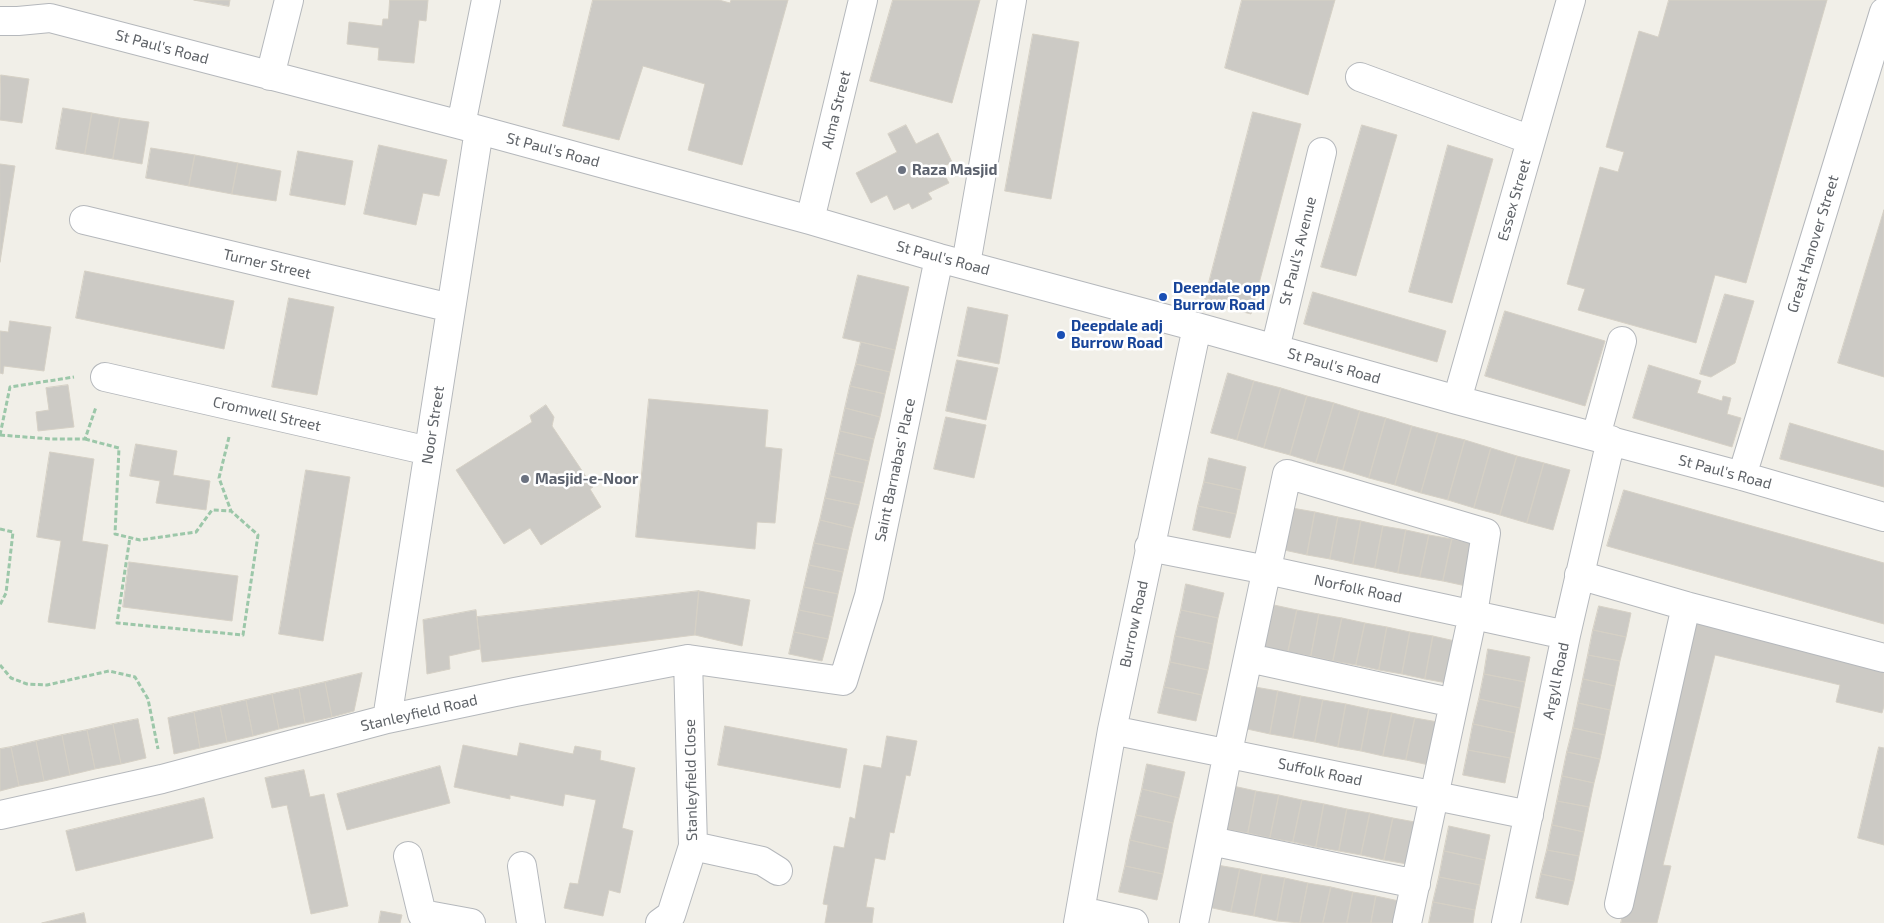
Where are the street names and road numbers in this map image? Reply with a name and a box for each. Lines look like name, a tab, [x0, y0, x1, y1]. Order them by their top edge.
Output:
street label: St Paul's Road	[113, 26, 211, 68]
street label: Alma Street	[818, 69, 854, 151]
street label: St Paul's Road	[504, 129, 602, 171]
street label: Essex Street	[1494, 157, 1534, 243]
street label: Great Hanover Street	[1783, 173, 1843, 315]
street label: St Paul's Avenue	[1276, 195, 1320, 307]
street label: St Paul's Road	[894, 237, 992, 279]
street label: Turner Street	[221, 245, 313, 283]
street label: St Paul's Road	[1285, 344, 1383, 388]
street label: Noor Street	[418, 385, 448, 465]
street label: Cromwell Street	[211, 393, 323, 435]
street label: Saint Barnabas' Place	[871, 397, 919, 543]
street label: St Paul's Road	[1676, 451, 1774, 493]
street label: Norfolk Road	[1313, 571, 1403, 607]
street label: Burrow Road	[1116, 579, 1152, 669]
street label: Argyll Road	[1539, 641, 1573, 721]
street label: Stanleyfield Road	[359, 691, 479, 735]
street label: Stanleyfield Close	[681, 719, 701, 841]
street label: Suffolk Road	[1276, 754, 1364, 790]

